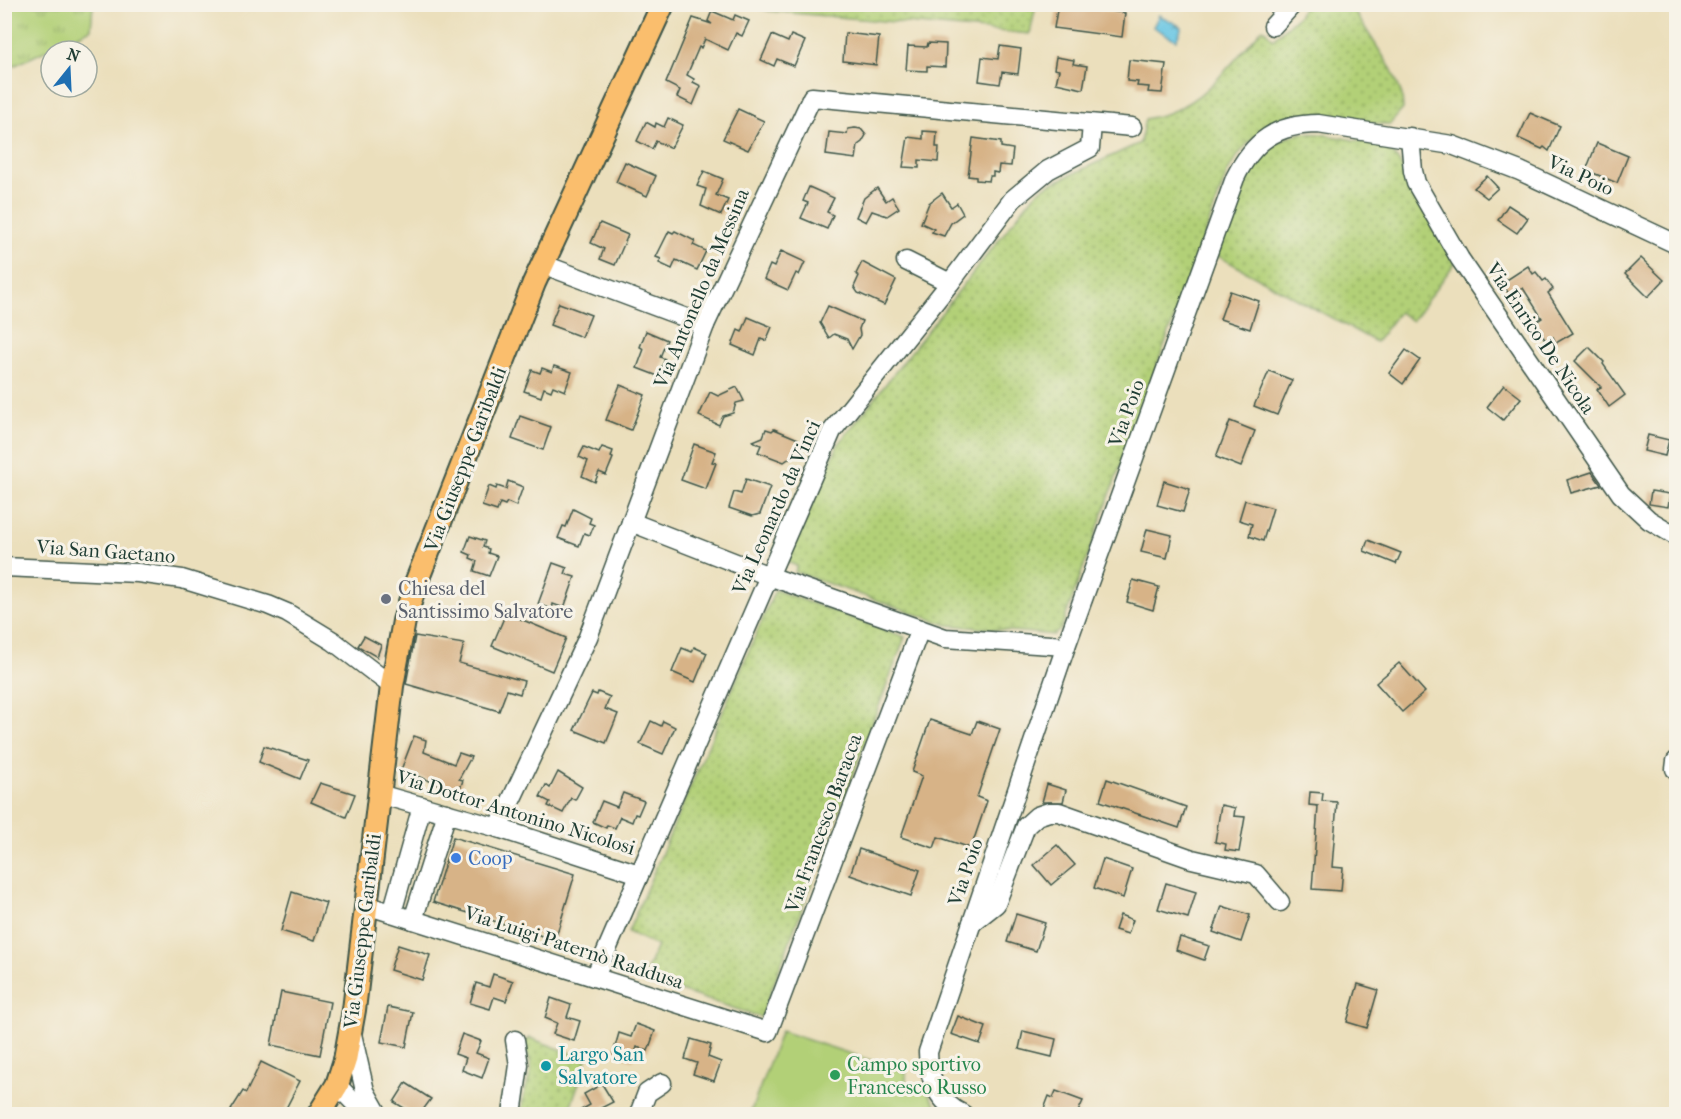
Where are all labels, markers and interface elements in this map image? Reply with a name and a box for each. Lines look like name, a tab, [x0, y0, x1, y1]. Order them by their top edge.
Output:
north arrow	[39, 39, 99, 99]
text: N	[65, 44, 83, 66]
street label: Via Poio	[1543, 150, 1617, 201]
street label: Via Antonello da Messina	[649, 184, 754, 392]
street label: Via Enrico De Nicola	[1481, 257, 1600, 419]
street label: Via Giuseppe Garibaldi	[419, 363, 511, 556]
street label: Via Poio	[1103, 376, 1149, 451]
street label: Via Leonardo da Vinci	[727, 416, 825, 599]
street label: Via San Gaetano	[35, 535, 176, 568]
place label: Chiesa del Santissimo Salvatore	[398, 577, 573, 623]
marker: Chiesa del Santissimo Salvatore	[379, 592, 393, 606]
street label: Via Francesco Baracca	[780, 730, 867, 917]
street label: Via Dottor Antonino Nicolosi	[393, 765, 638, 860]
street label: Via Giuseppe Garibaldi	[339, 832, 386, 1031]
street label: Via Poio	[943, 835, 988, 910]
place label: Coop	[468, 847, 513, 870]
marker: Coop	[449, 851, 463, 865]
street label: Via Luigi Paternò Raddusa	[460, 901, 687, 994]
place label: Largo San Salvatore	[558, 1043, 644, 1089]
place label: Campo sportivo Francesco Russo	[847, 1053, 987, 1099]
marker: Largo San Salvatore	[539, 1059, 553, 1073]
marker: Campo sportivo Francesco Russo	[828, 1068, 842, 1082]

